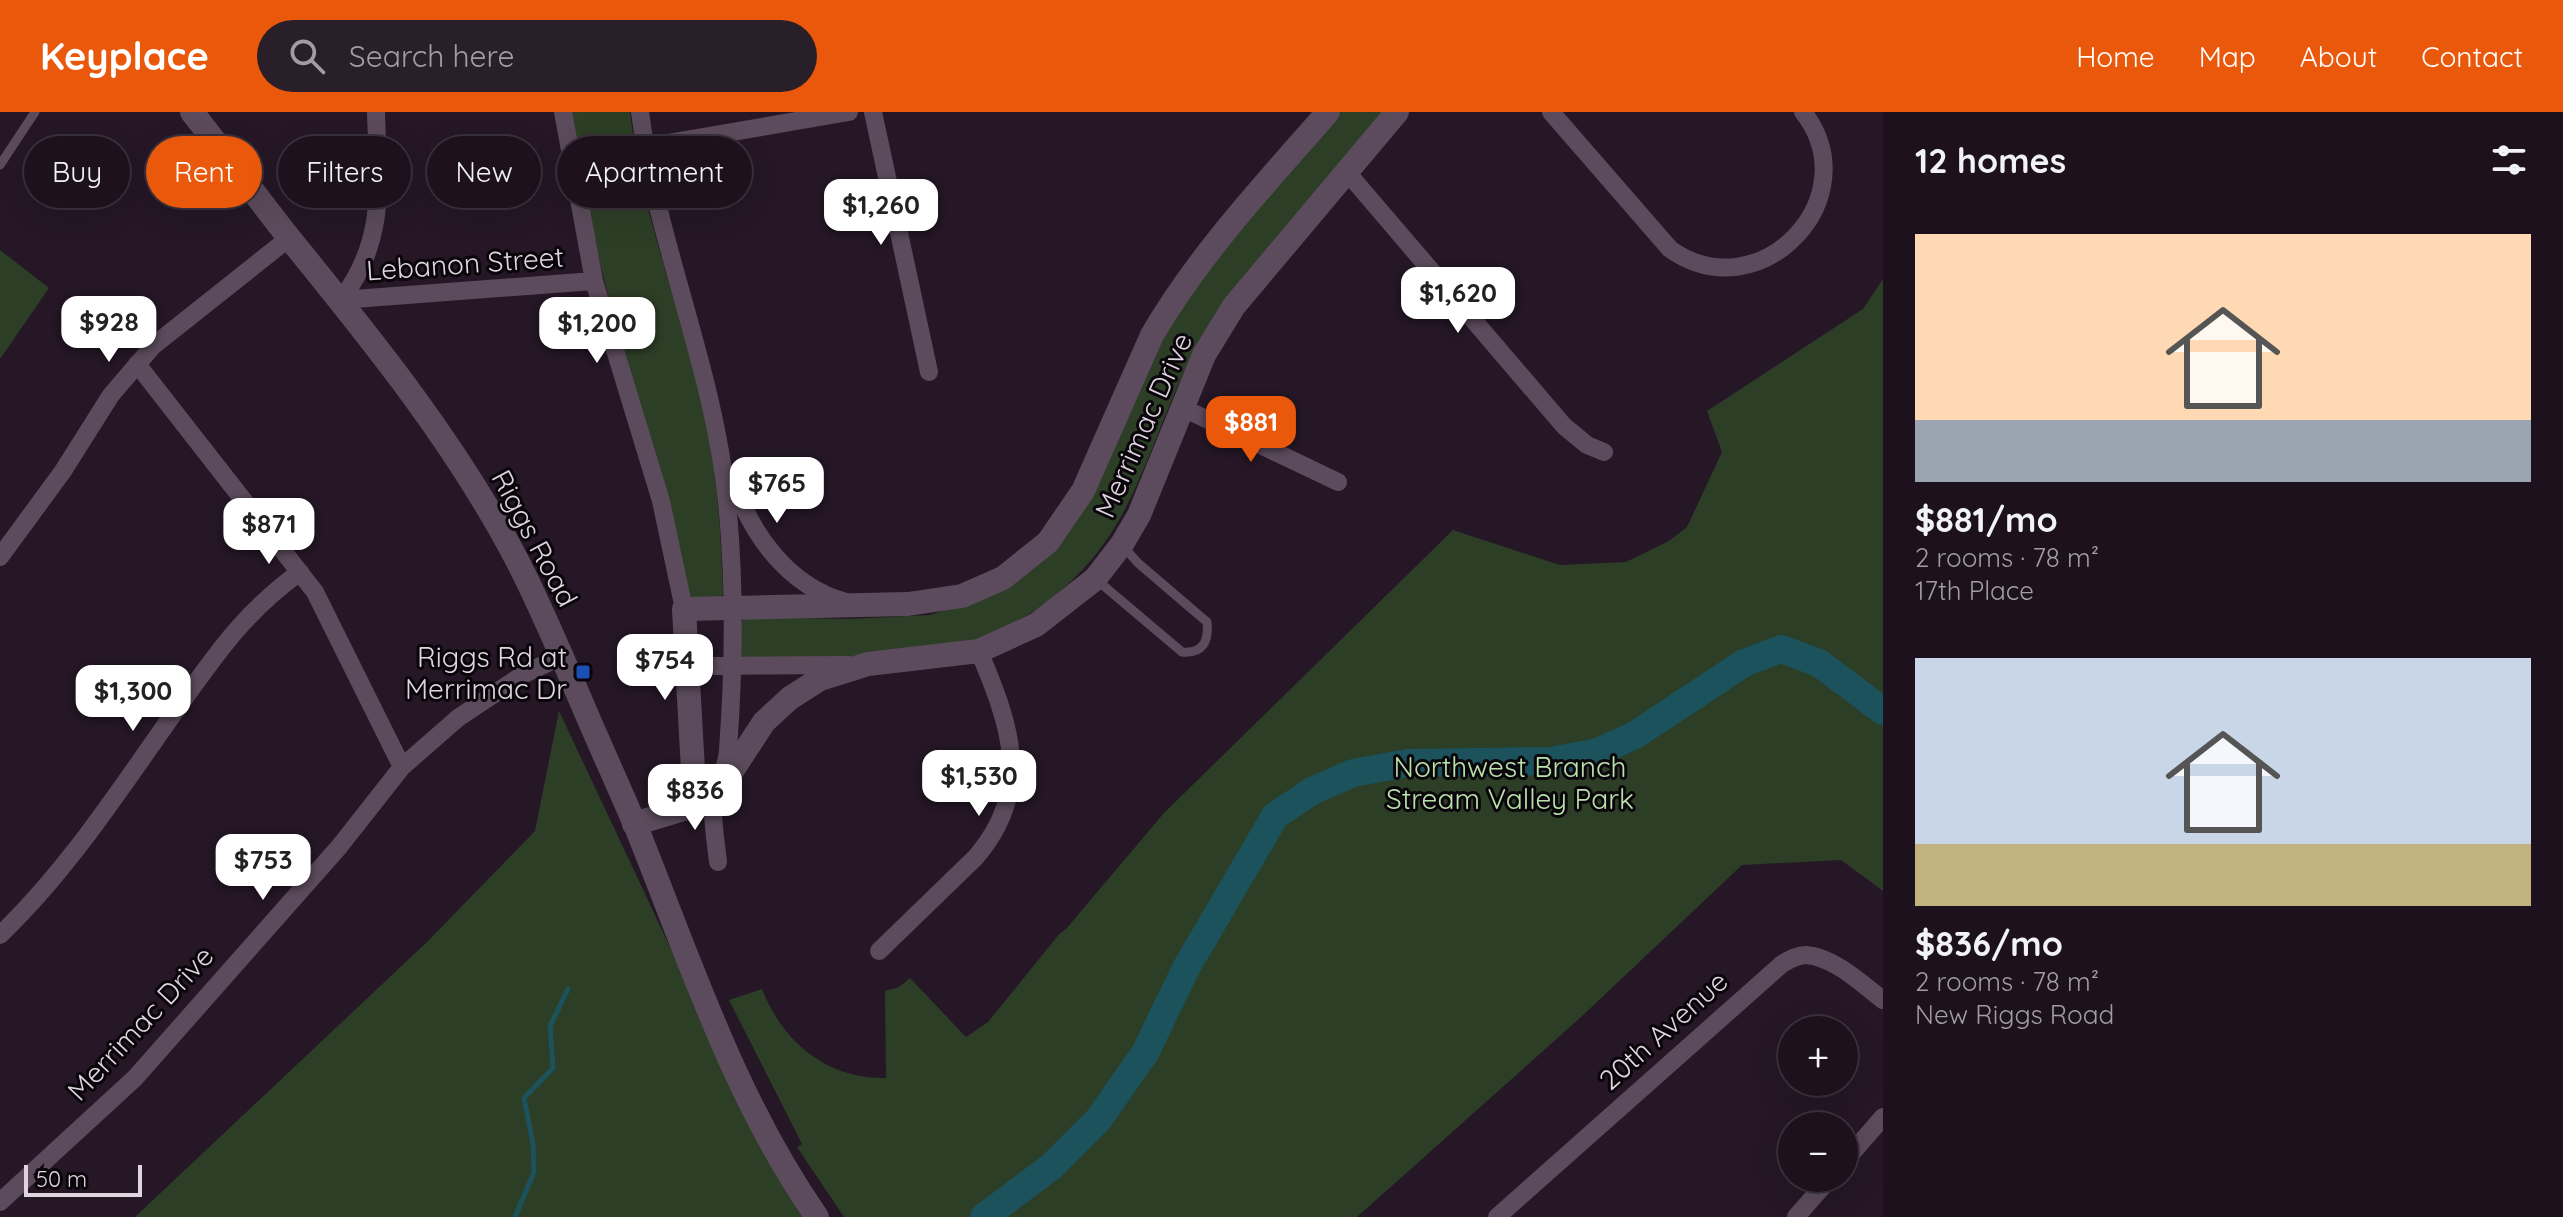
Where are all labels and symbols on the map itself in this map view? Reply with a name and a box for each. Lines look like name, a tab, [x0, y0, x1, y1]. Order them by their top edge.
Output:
pin: $1,260	[816, 179, 946, 247]
street label: Lebanon Street	[365, 239, 565, 287]
pin: $1,620	[1393, 267, 1523, 335]
pin: $928	[62, 296, 156, 364]
pin: $1,200	[532, 297, 662, 365]
street label: Merrimac Drive	[1087, 327, 1199, 523]
pin: $881	[1204, 396, 1298, 464]
pin: $765	[730, 457, 824, 525]
street label: Riggs Road	[484, 464, 586, 612]
pin: $871	[222, 498, 316, 566]
pin: $754	[618, 634, 712, 702]
place label: Riggs Rd at Merrimac Dr	[405, 639, 567, 706]
marker: Riggs Rd at Merrimac Dr	[574, 663, 592, 681]
pin: $1,300	[68, 665, 198, 733]
park label: Northwest Branch Stream Valley Park	[1386, 749, 1634, 816]
pin: $1,530	[914, 750, 1044, 818]
pin: $836	[648, 764, 742, 832]
pin: $753	[216, 834, 310, 902]
street label: Merrimac Drive	[59, 938, 221, 1108]
street label: 20th Avenue	[1591, 963, 1735, 1097]
scale bar	[24, 1161, 142, 1197]

